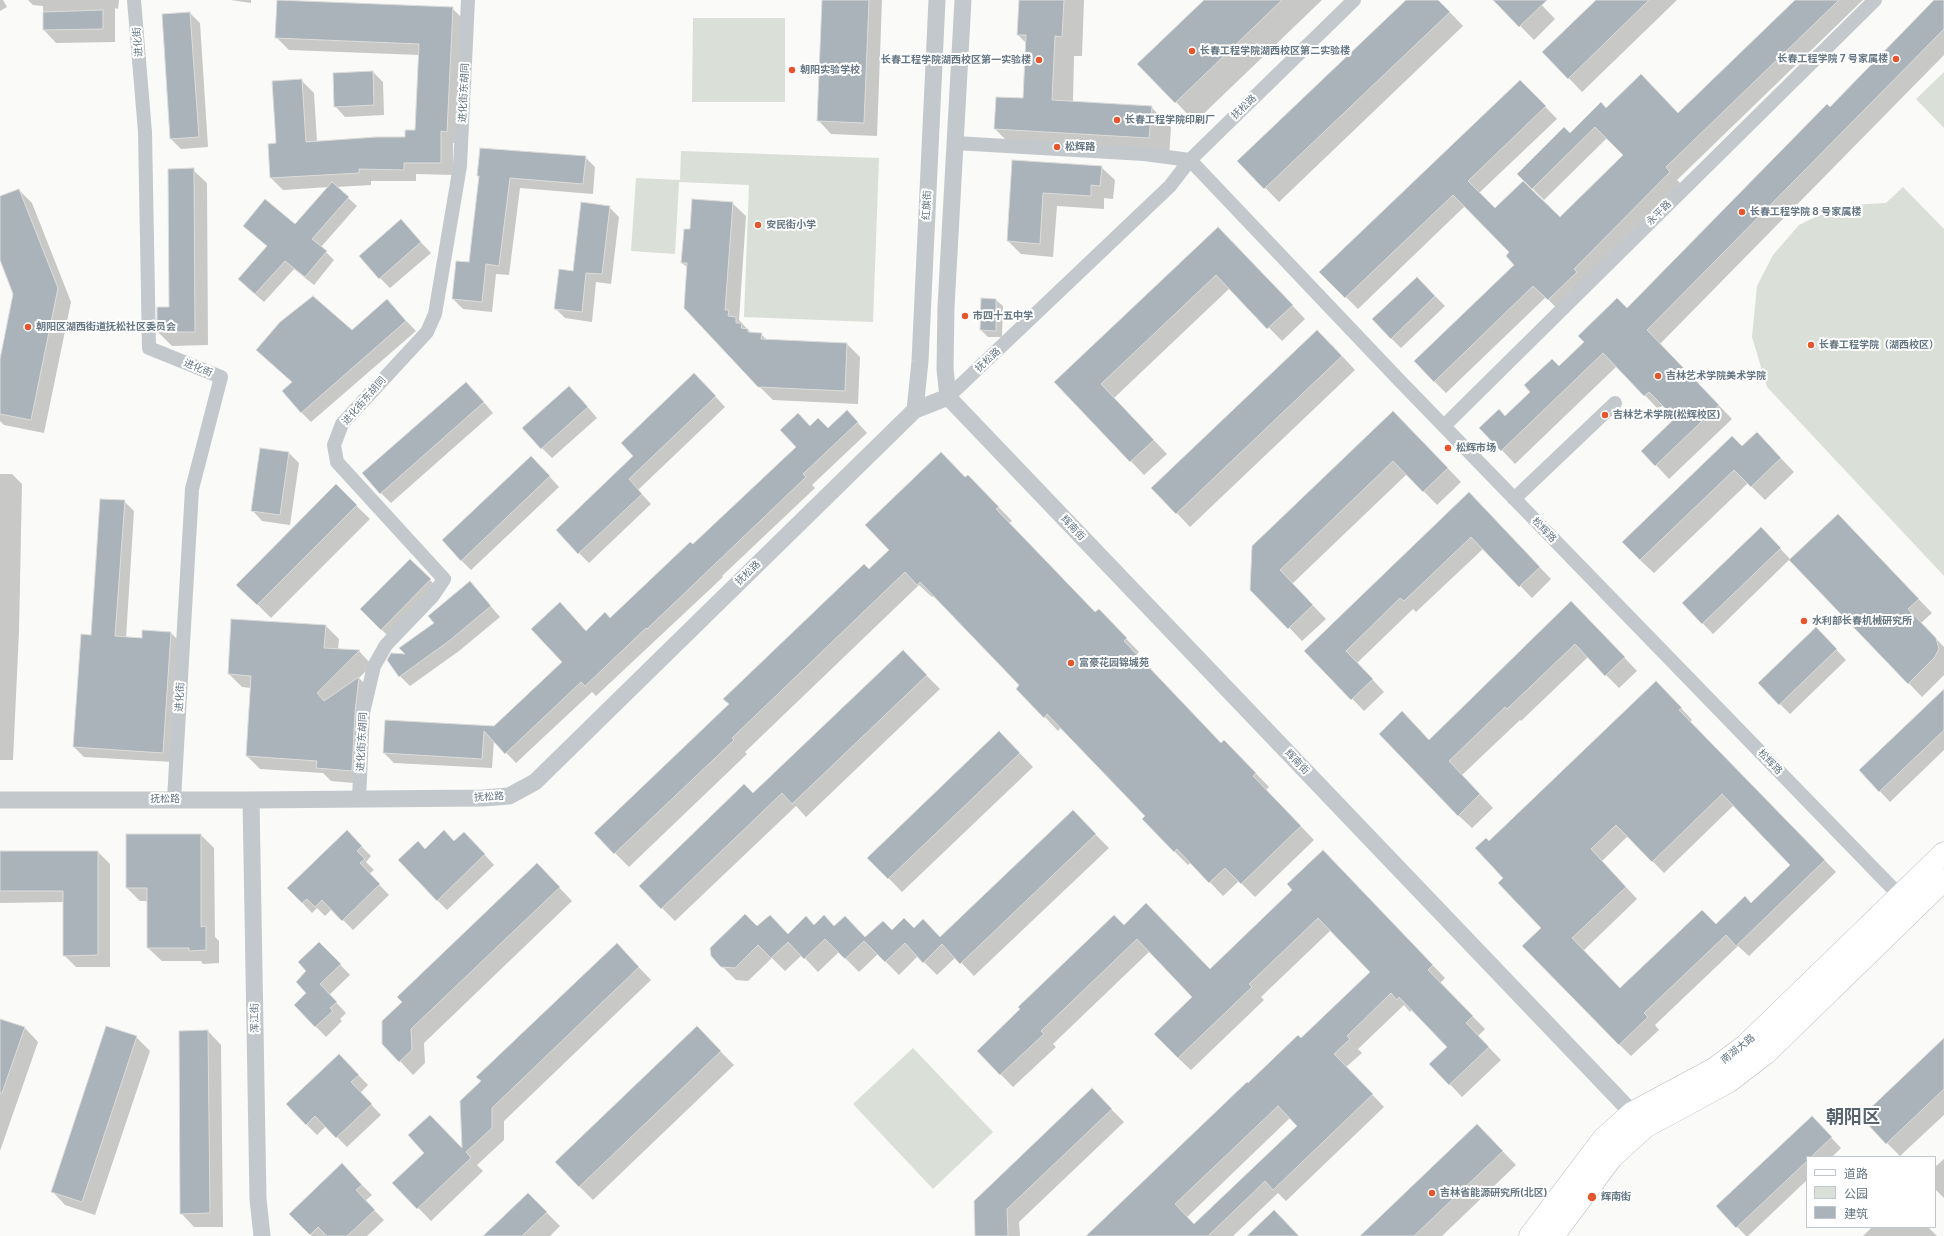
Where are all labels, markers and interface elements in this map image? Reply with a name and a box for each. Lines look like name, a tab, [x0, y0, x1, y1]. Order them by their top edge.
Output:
street label: 进化街	[131, 27, 145, 57]
place label: 长春工程学院湖西校区第二实验楼	[1200, 45, 1350, 57]
marker: 长春工程学院湖西校区第二实验楼	[1187, 46, 1197, 56]
place label: 长春工程学院 7 号家属楼	[1777, 53, 1888, 65]
place label: 长春工程学院湖西校区第一实验楼	[881, 54, 1031, 66]
marker: 长春工程学院 7 号家属楼	[1891, 54, 1901, 64]
marker: 长春工程学院湖西校区第一实验楼	[1034, 55, 1044, 65]
street label: 进化街东胡同	[456, 63, 472, 123]
place label: 朝阳实验学校	[800, 64, 860, 76]
marker: 朝阳实验学校	[787, 65, 797, 75]
street label: 抚松路	[1229, 92, 1259, 122]
place label: 长春工程学院印刷厂	[1125, 114, 1215, 126]
marker: 长春工程学院印刷厂	[1112, 115, 1122, 125]
place label: 松辉路	[1065, 141, 1095, 153]
marker: 松辉路	[1052, 142, 1062, 152]
street label: 红旗街	[920, 190, 934, 220]
street label: 永平路	[1644, 198, 1674, 228]
place label: 长春工程学院 8 号家属楼	[1750, 206, 1861, 218]
marker: 长春工程学院 8 号家属楼	[1737, 207, 1747, 217]
place label: 安民街小学	[766, 219, 816, 231]
marker: 安民街小学	[753, 220, 763, 230]
place label: 市四十五中学	[973, 310, 1033, 322]
marker: 市四十五中学	[960, 311, 970, 321]
place label: 朝阳区湖西街道抚松社区委员会	[36, 321, 176, 333]
marker: 朝阳区湖西街道抚松社区委员会	[23, 322, 33, 332]
place label: 长春工程学院（湖西校区）	[1819, 339, 1939, 351]
marker: 长春工程学院（湖西校区）	[1806, 340, 1816, 350]
street label: 抚松路	[973, 345, 1003, 375]
street label: 进化街	[182, 357, 214, 379]
place label: 吉林艺术学院美术学院	[1666, 370, 1766, 382]
marker: 吉林艺术学院美术学院	[1653, 371, 1663, 381]
street label: 进化街东胡同	[340, 374, 388, 428]
place label: 吉林艺术学院(松辉校区)	[1613, 409, 1721, 421]
marker: 吉林艺术学院(松辉校区)	[1600, 410, 1610, 420]
place label: 松辉市场	[1456, 442, 1496, 454]
marker: 松辉市场	[1443, 443, 1453, 453]
street label: 辉南街	[1058, 513, 1088, 543]
street label: 松辉路	[1529, 515, 1559, 545]
street label: 抚松路	[733, 558, 763, 588]
place label: 水利部长春机械研究所	[1812, 615, 1912, 627]
marker: 水利部长春机械研究所	[1799, 616, 1809, 626]
place label: 富豪花园锦城苑	[1079, 657, 1149, 669]
marker: 富豪花园锦城苑	[1066, 658, 1076, 668]
street label: 进化街	[173, 682, 187, 712]
street label: 进化街东胡同	[354, 712, 370, 772]
street label: 辉南街	[1282, 747, 1312, 777]
street label: 松辉路	[1755, 747, 1785, 777]
street label: 抚松路	[474, 790, 504, 804]
street label: 抚松路	[150, 793, 180, 805]
street label: 浑江街	[249, 1003, 261, 1033]
street label: 南湖大路	[1719, 1032, 1757, 1066]
district label: 朝阳区	[1826, 1107, 1880, 1129]
legend	[1806, 1156, 1936, 1228]
text: 道路	[1844, 1166, 1868, 1181]
text: 公园	[1844, 1186, 1868, 1201]
place label: 吉林省能源研究所(北区)	[1440, 1187, 1548, 1199]
marker: 吉林省能源研究所(北区)	[1427, 1188, 1437, 1198]
marker: 辉南街	[1586, 1191, 1598, 1203]
place label: 辉南街	[1601, 1191, 1631, 1203]
text: 建筑	[1844, 1206, 1868, 1221]

